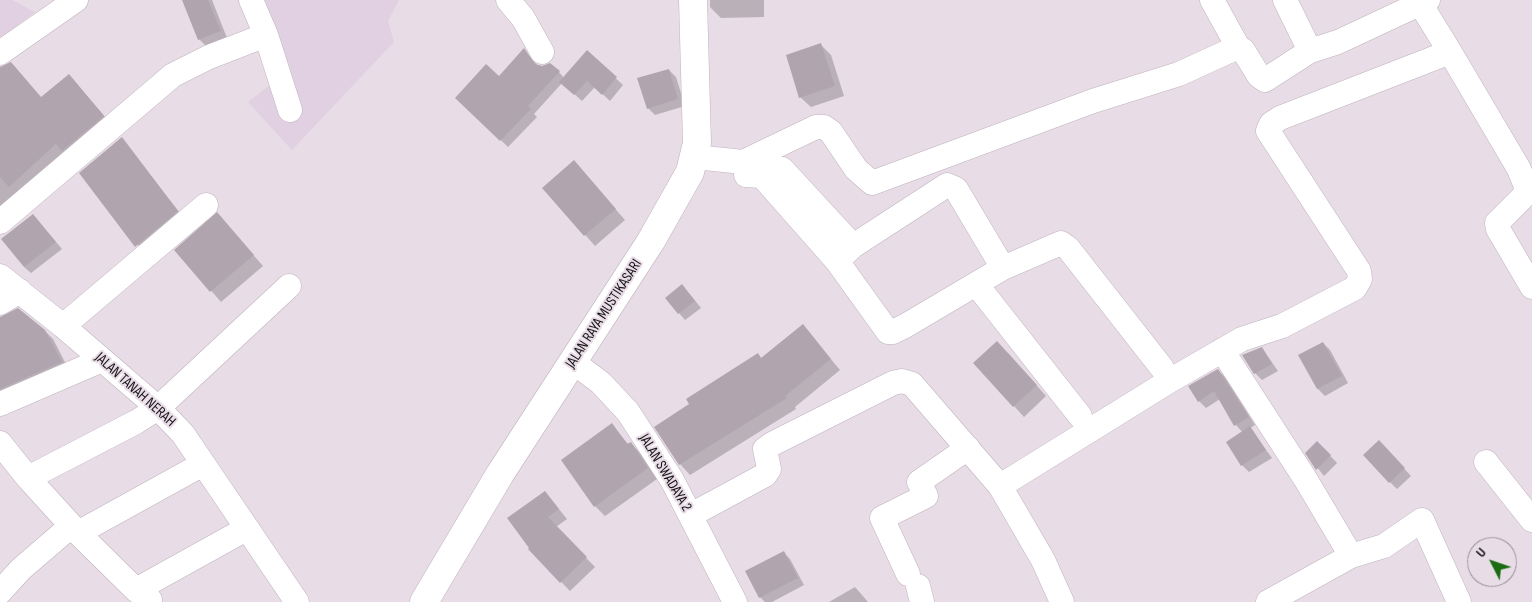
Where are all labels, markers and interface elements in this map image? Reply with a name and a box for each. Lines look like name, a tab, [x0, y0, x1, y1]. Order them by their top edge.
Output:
street label: JALAN RAYA MUSTIKASARI	[562, 256, 646, 372]
street label: JALAN TANAH NERAH	[91, 349, 179, 431]
street label: JALAN SWADAYA 2	[635, 431, 695, 515]
north arrow	[1467, 537, 1517, 587]
text: U	[1472, 544, 1490, 561]

